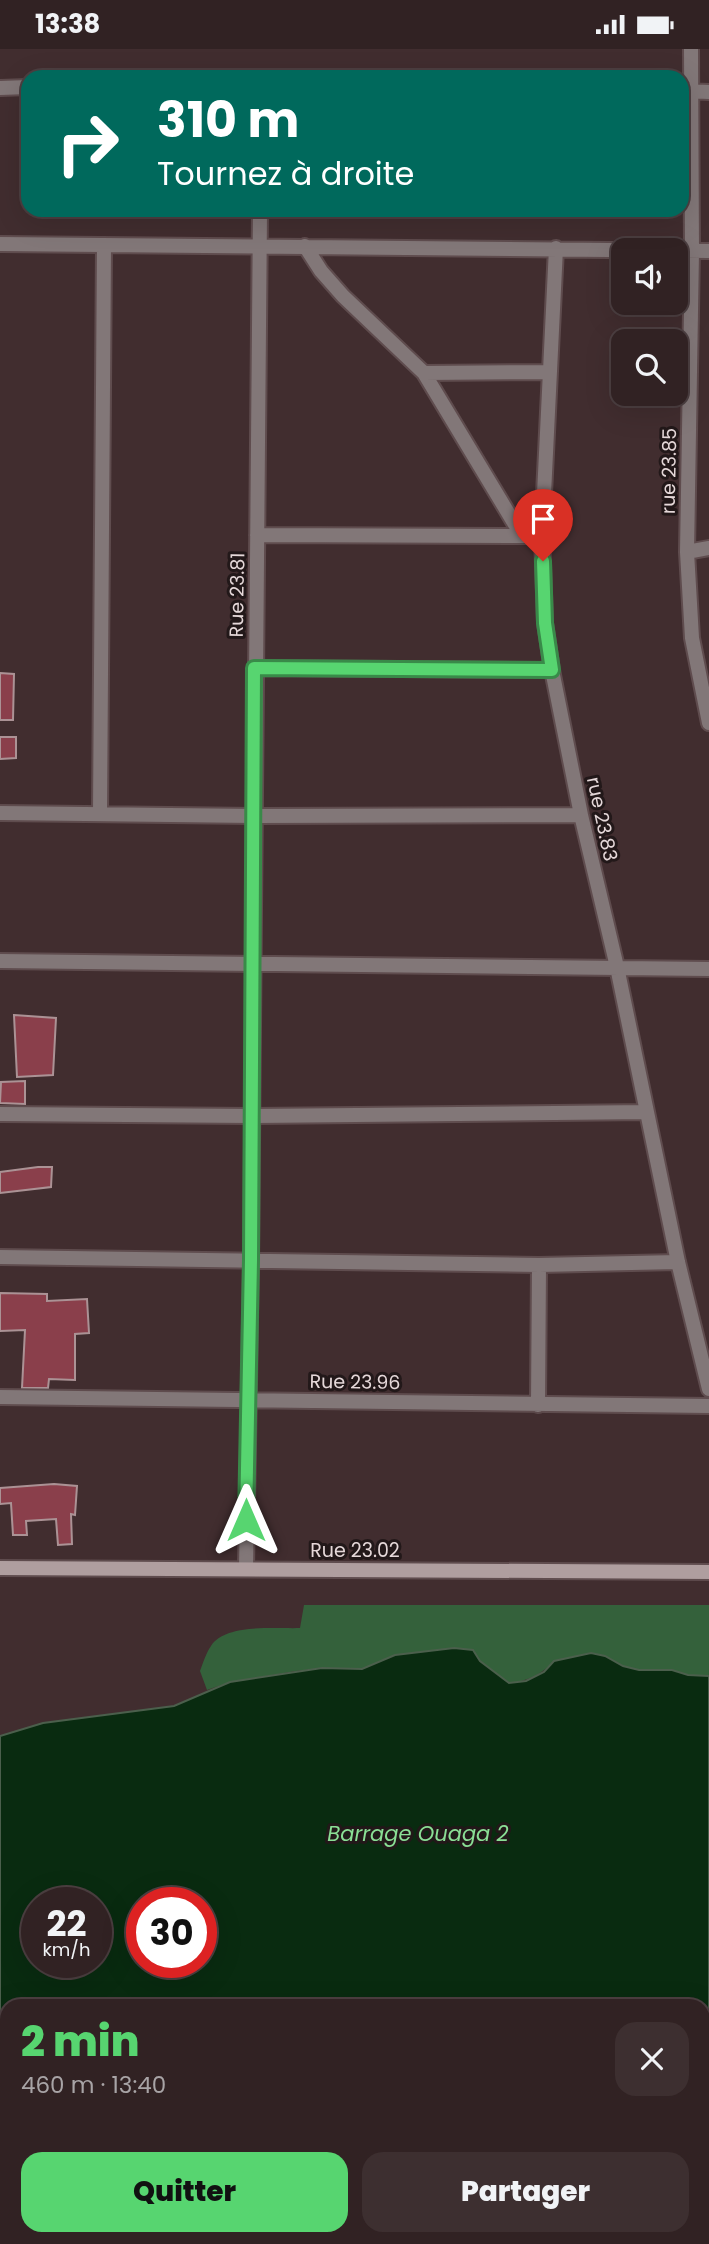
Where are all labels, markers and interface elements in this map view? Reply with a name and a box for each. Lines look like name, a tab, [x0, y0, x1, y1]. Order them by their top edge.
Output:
text: 13:38	[35, 6, 100, 42]
text: 310 m	[157, 86, 299, 154]
icon: right	[42, 98, 133, 189]
text: Tournez à droite	[157, 151, 414, 196]
map controls	[611, 238, 688, 406]
button: sound	[611, 238, 688, 315]
button: search	[611, 329, 688, 406]
street label: rue 23.85	[655, 428, 683, 514]
pin	[513, 489, 573, 561]
icon: arrive	[524, 500, 562, 538]
street label: Rue 23.81	[223, 552, 251, 638]
street label: rue 23.83	[580, 774, 624, 864]
street label: Rue 23.96	[309, 1368, 401, 1396]
position arrow	[209, 1483, 283, 1557]
street label: Rue 23.02	[310, 1537, 400, 1564]
water label: Barrage Ouaga 2	[327, 1819, 509, 1848]
speed limit sign: 30	[126, 1887, 217, 1978]
text: 22	[47, 1899, 86, 1948]
text: km/h	[43, 1937, 90, 1962]
text: 2 min	[21, 2012, 139, 2071]
button: close	[615, 2022, 689, 2096]
text: 460 m · 13:40	[21, 2069, 166, 2101]
button: Quitter	[21, 2152, 348, 2232]
button: Partager	[362, 2152, 689, 2232]

